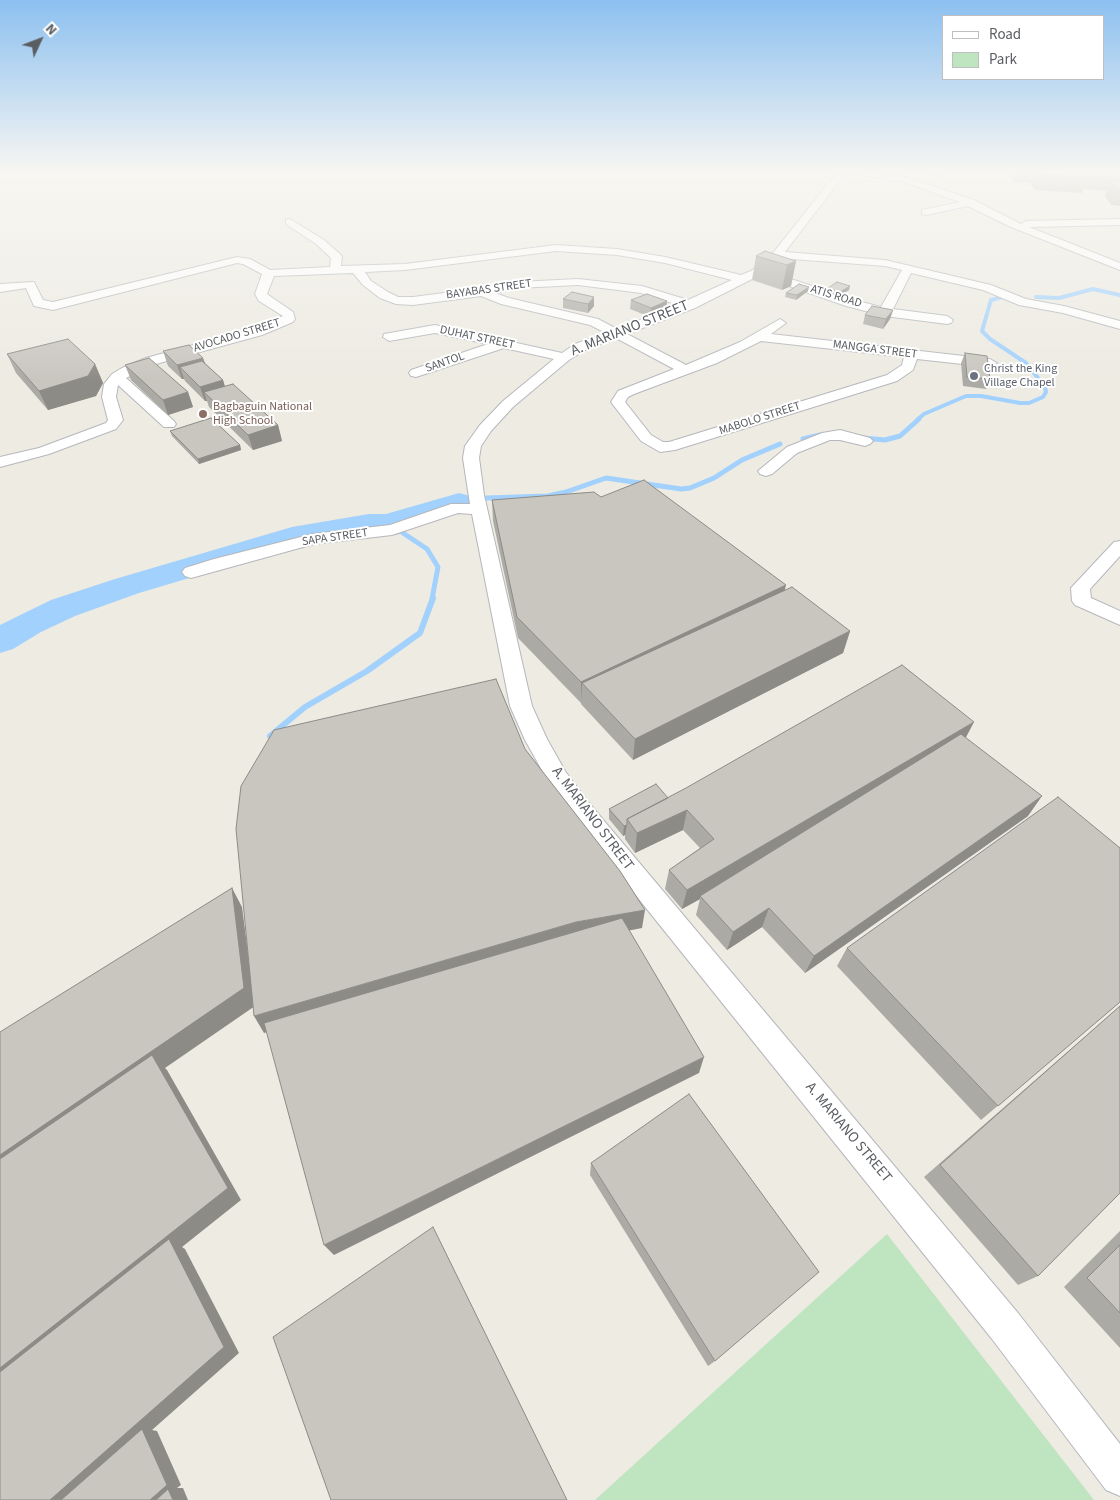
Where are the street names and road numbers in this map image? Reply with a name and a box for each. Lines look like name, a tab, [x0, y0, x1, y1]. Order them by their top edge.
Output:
street label: BAYABAS STREET	[445, 277, 533, 303]
street label: ATIS ROAD	[809, 282, 863, 312]
street label: A. MARIANO STREET	[569, 297, 691, 361]
street label: AVOCADO STREET	[192, 316, 282, 356]
street label: DUHAT STREET	[438, 323, 516, 353]
street label: MANGGA STREET	[832, 338, 918, 362]
street label: SANTOL	[423, 350, 467, 376]
street label: MABOLO STREET	[718, 399, 802, 439]
street label: SAPA STREET	[301, 526, 369, 550]
street label: A. MARIANO STREET	[547, 764, 637, 874]
street label: A. MARIANO STREET	[801, 1079, 895, 1187]

